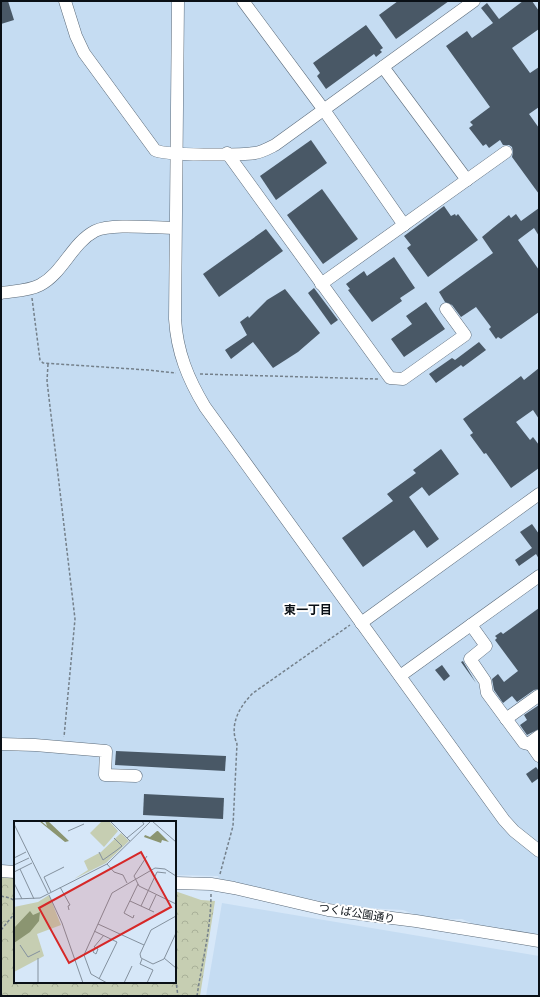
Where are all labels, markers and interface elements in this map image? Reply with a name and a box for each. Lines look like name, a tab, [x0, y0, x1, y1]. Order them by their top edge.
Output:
district label: 東一丁目	[284, 602, 332, 617]
inset map	[14, 821, 176, 983]
street label: つくば公園通り	[318, 900, 396, 926]

